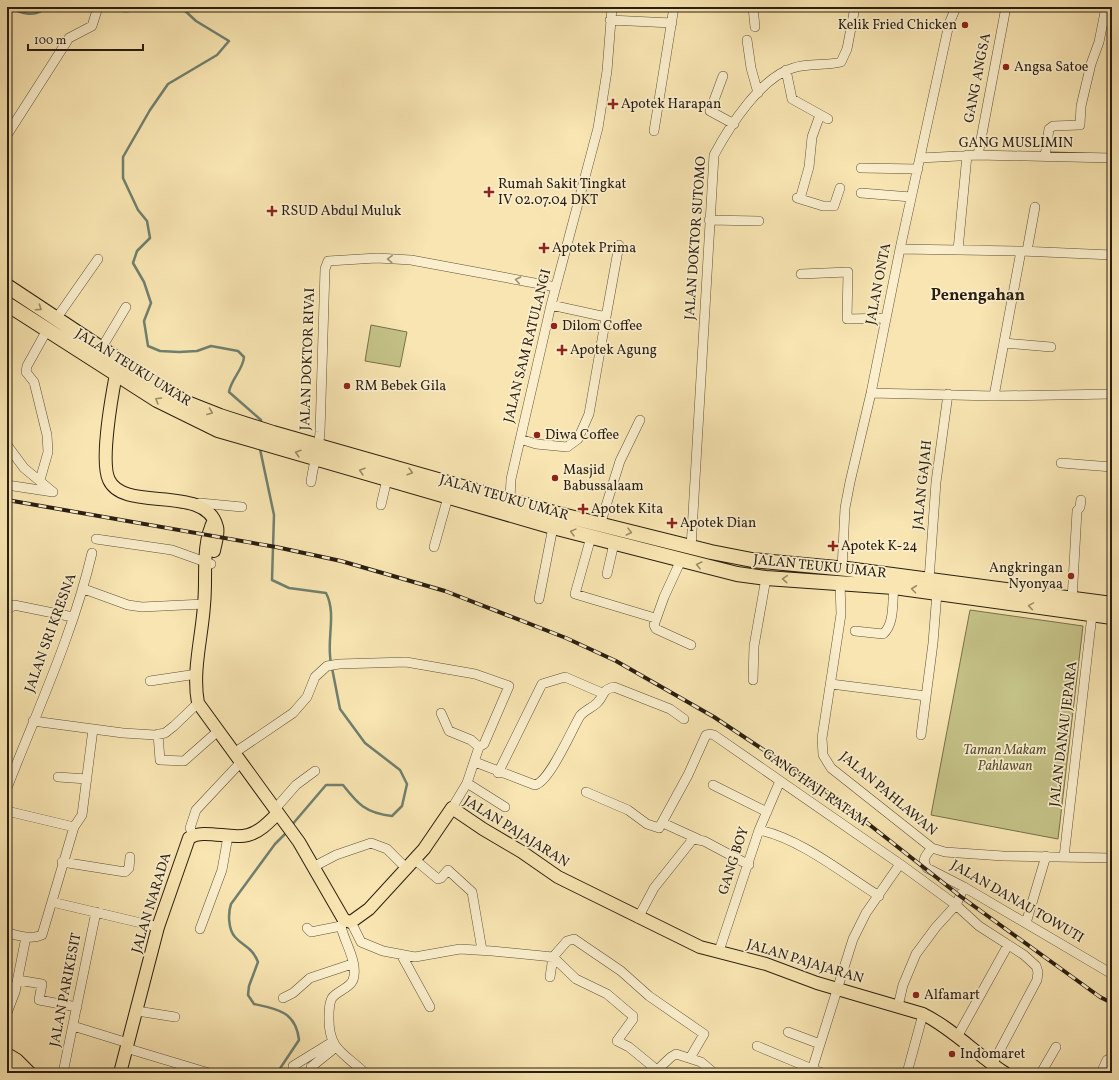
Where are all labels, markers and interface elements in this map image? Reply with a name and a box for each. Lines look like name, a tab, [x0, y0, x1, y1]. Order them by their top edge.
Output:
place label: Kelik Fried Chicken	[838, 16, 957, 35]
marker: Kelik Fried Chicken	[960, 20, 970, 30]
scale bar	[28, 26, 143, 52]
street label: GANG ANGSA	[960, 31, 996, 125]
text: 100 m	[34, 33, 67, 49]
place label: Angsa Satoe	[1014, 58, 1089, 77]
marker: Angsa Satoe	[1001, 62, 1011, 72]
place label: Apotek Harapan	[621, 95, 721, 114]
marker: Apotek Harapan	[608, 99, 618, 109]
street label: GANG MUSLIMIN	[959, 134, 1073, 153]
street label: JALAN DOKTOR SUTOMO	[681, 155, 711, 321]
place label: Rumah Sakit Tingkat IV 02.07.04 DKT	[498, 175, 626, 210]
marker: Rumah Sakit Tingkat IV 02.07.04 DKT	[483, 186, 495, 198]
place label: RSUD Abdul Muluk	[281, 202, 402, 221]
marker: RSUD Abdul Muluk	[266, 205, 278, 217]
place label: Apotek Prima	[552, 239, 636, 258]
street label: JALAN ONTA	[862, 241, 896, 327]
marker: Apotek Prima	[539, 243, 549, 253]
one-way arrow	[387, 254, 393, 263]
street label: JALAN SAM RATULANGI	[500, 267, 556, 425]
one-way arrow	[515, 276, 521, 284]
district label: Penengahan	[931, 285, 1026, 307]
street label: JALAN DOKTOR RIVAI	[296, 287, 320, 431]
one-way arrow	[35, 303, 42, 310]
place label: Dilom Coffee	[562, 317, 643, 336]
marker: Dilom Coffee	[549, 321, 559, 331]
street label: JALAN TEUKU UMAR	[71, 324, 195, 412]
place label: Apotek Agung	[570, 341, 657, 360]
marker: Apotek Agung	[557, 345, 567, 355]
place label: RM Bebek Gila	[355, 377, 446, 396]
marker: RM Bebek Gila	[342, 381, 352, 391]
one-way arrow	[155, 398, 162, 405]
one-way arrow	[205, 407, 213, 415]
place label: Diwa Coffee	[545, 426, 620, 445]
marker: Diwa Coffee	[532, 430, 542, 440]
street label: JALAN GAJAH	[909, 439, 937, 531]
one-way arrow	[295, 449, 302, 458]
place label: Masjid Babussalaam	[563, 461, 644, 496]
one-way arrow	[358, 467, 365, 476]
one-way arrow	[407, 467, 414, 475]
street label: JALAN TEUKU UMAR	[437, 470, 571, 526]
marker: Masjid Babussalaam	[550, 473, 560, 483]
place label: Apotek Kita	[591, 500, 663, 519]
marker: Apotek Kita	[578, 504, 588, 514]
place label: Apotek Dian	[680, 514, 756, 533]
marker: Apotek Dian	[667, 518, 677, 528]
one-way arrow	[625, 527, 632, 536]
one-way arrow	[570, 528, 577, 537]
place label: Apotek K-24	[841, 537, 918, 556]
marker: Apotek K-24	[828, 541, 838, 551]
street label: JALAN TEUKU UMAR	[752, 551, 888, 583]
place label: Angkringan Nyonyaa	[989, 559, 1063, 594]
one-way arrow	[696, 561, 703, 570]
street label: JALAN SRI KRESNA	[21, 571, 81, 695]
marker: Angkringan Nyonyaa	[1066, 571, 1076, 581]
one-way arrow	[782, 575, 788, 584]
one-way arrow	[911, 585, 918, 594]
one-way arrow	[1028, 602, 1034, 611]
street label: JALAN DANAU JEPARA	[1046, 660, 1082, 808]
park label: Taman Makam Pahlawan	[963, 741, 1047, 776]
street label: GANG HAJI RATAM	[759, 745, 871, 831]
street label: JALAN PAHLAWAN	[835, 747, 941, 841]
street label: JALAN PAJAJARAN	[459, 792, 573, 872]
street label: GANG BOY	[714, 824, 754, 897]
street label: JALAN NARADA	[128, 850, 176, 956]
street label: JALAN DANAU TOWUTI	[947, 856, 1087, 948]
street label: JALAN PARIKESIT	[46, 931, 86, 1049]
street label: JALAN PAJAJARAN	[744, 935, 866, 989]
place label: Alfamart	[924, 986, 980, 1005]
marker: Alfamart	[911, 990, 921, 1000]
place label: Indomaret	[960, 1045, 1026, 1064]
marker: Indomaret	[947, 1049, 957, 1059]

